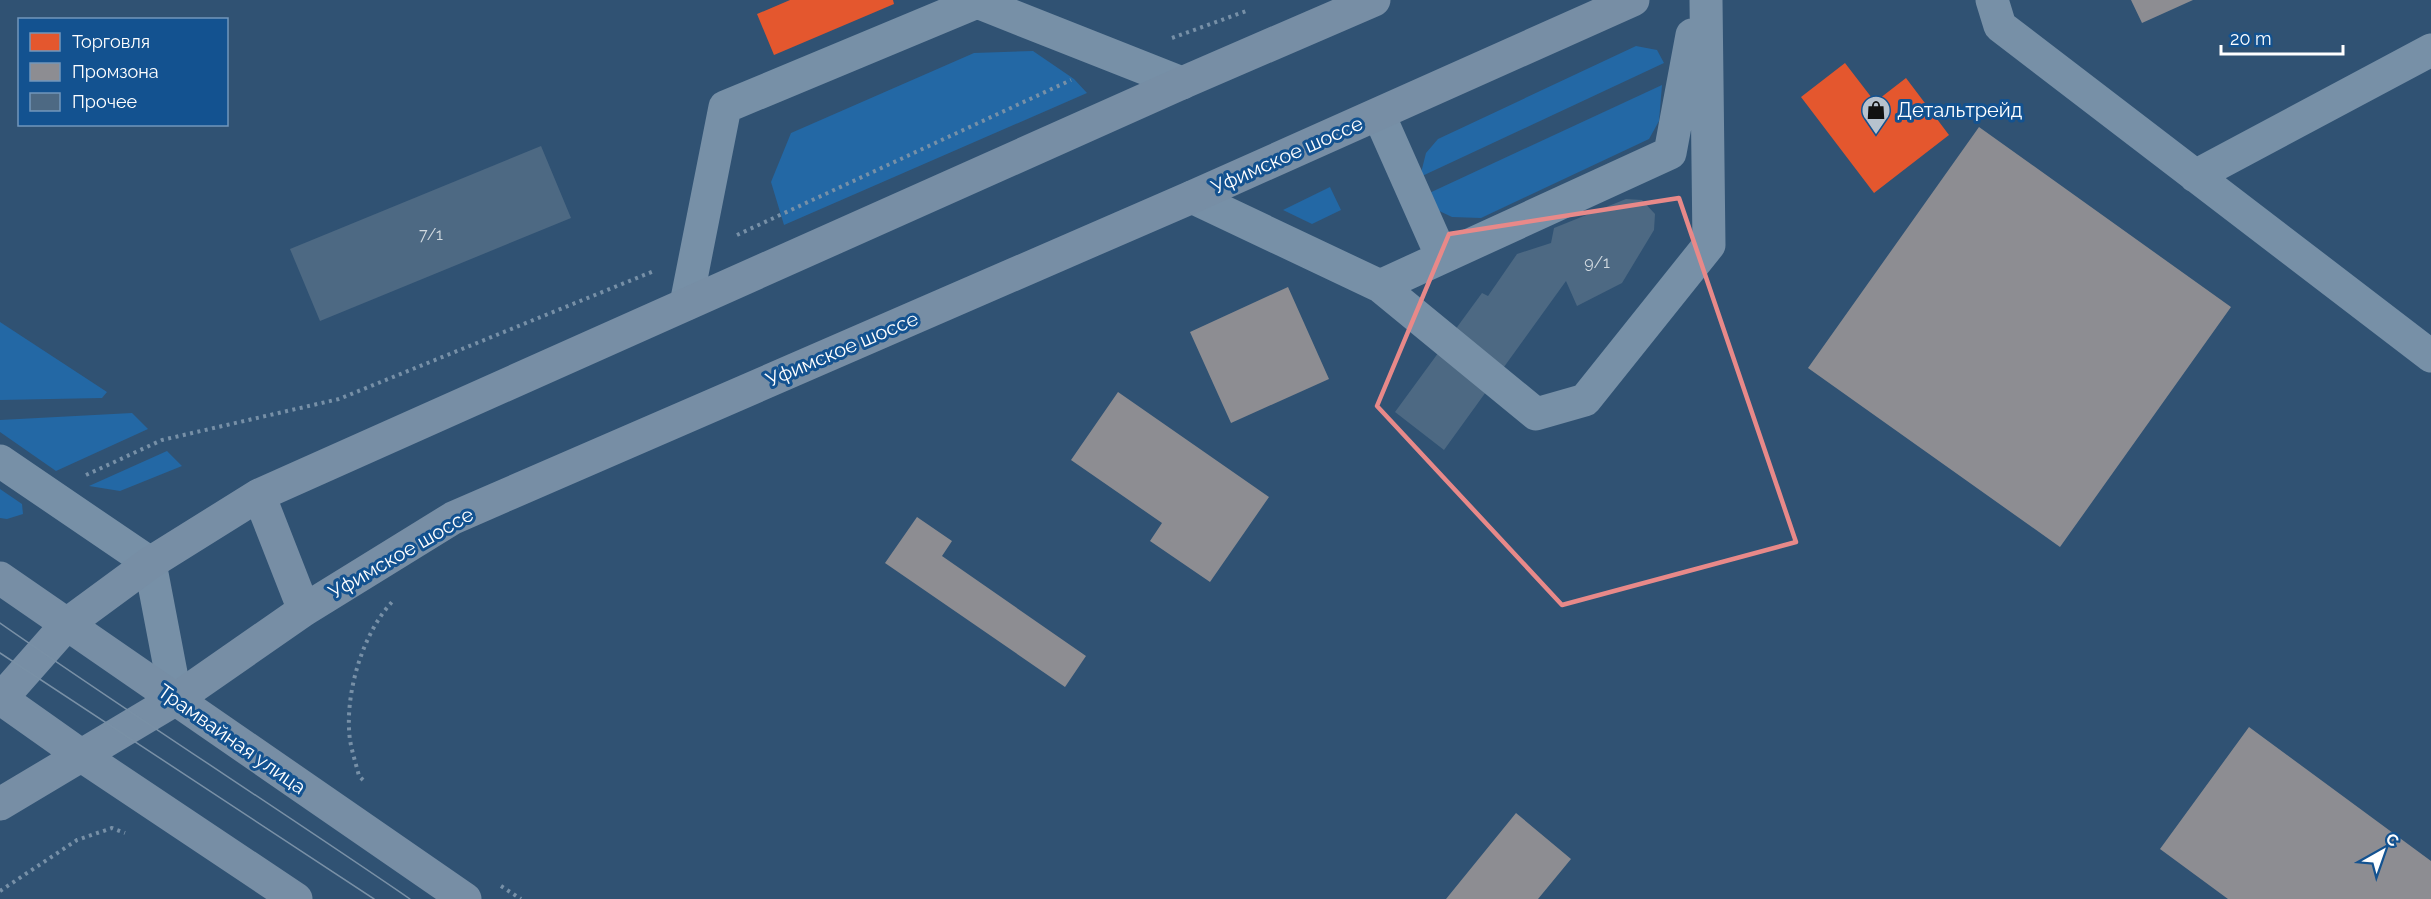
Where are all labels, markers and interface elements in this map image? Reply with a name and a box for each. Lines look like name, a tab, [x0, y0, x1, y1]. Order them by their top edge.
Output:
legend	[18, 18, 228, 126]
scale bar	[2221, 18, 2342, 56]
text: 20 m	[2230, 28, 2272, 49]
text: Торговля	[72, 31, 150, 52]
text: Промзона	[72, 61, 159, 82]
text: Прочее	[72, 91, 138, 112]
shop icon: Детальтрейд	[1860, 94, 1892, 136]
place label: Детальтрейд	[1897, 98, 2023, 122]
street label: Уфимское шоссе	[1208, 111, 1367, 199]
house number: 7/1	[419, 225, 443, 244]
house number: 9/1	[1584, 253, 1610, 272]
street label: Уфимское шоссе	[762, 306, 922, 392]
street label: Уфимское шоссе	[324, 502, 478, 604]
street label: Трамвайная улица	[153, 679, 311, 799]
north arrow	[2353, 821, 2413, 881]
text: С	[2382, 829, 2403, 851]

